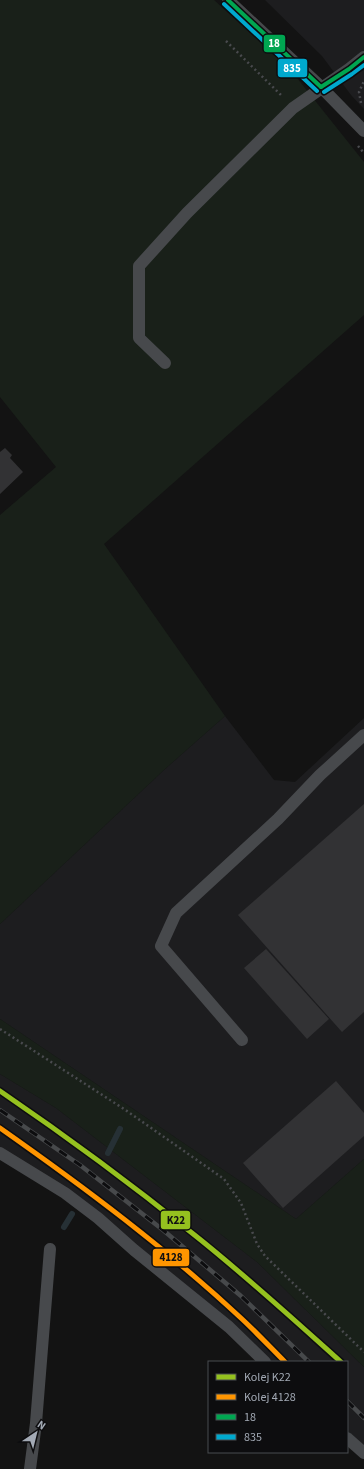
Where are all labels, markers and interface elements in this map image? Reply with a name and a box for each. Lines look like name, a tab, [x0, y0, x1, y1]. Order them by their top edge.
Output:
line badge: 18	[263, 34, 286, 53]
text: 18	[268, 36, 280, 51]
line badge: 835	[277, 58, 308, 78]
text: 835	[283, 61, 301, 76]
line badge: K22	[160, 1210, 191, 1230]
text: K22	[167, 1213, 185, 1228]
line badge: 4128	[152, 1248, 190, 1267]
text: 4128	[159, 1250, 183, 1265]
legend	[208, 1361, 348, 1453]
text: Kolej K22	[244, 1369, 291, 1386]
text: Kolej 4128	[244, 1389, 296, 1406]
text: 18	[244, 1409, 256, 1426]
north arrow	[16, 1413, 56, 1453]
text: N	[34, 1417, 49, 1433]
text: 835	[244, 1429, 262, 1446]

